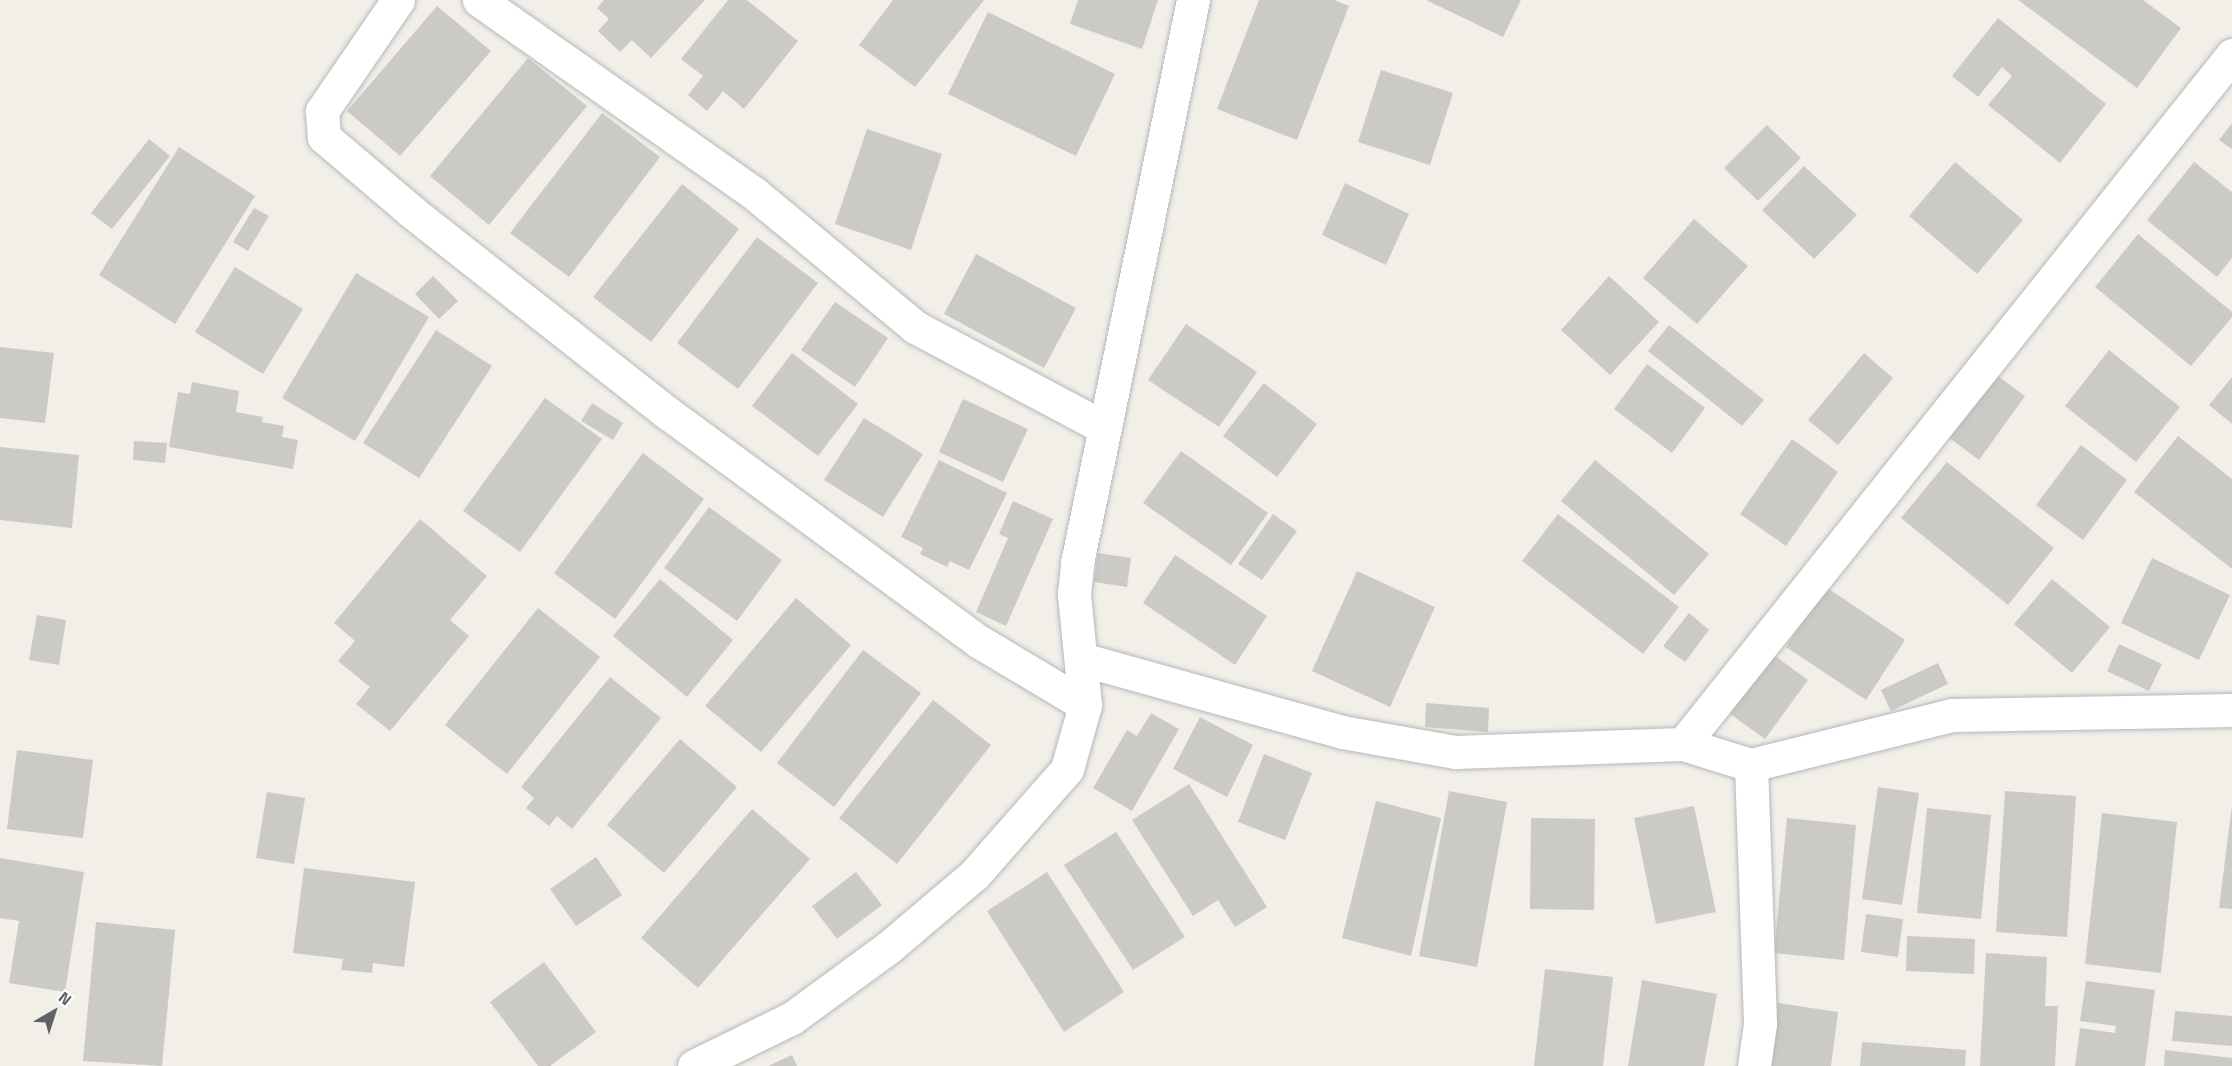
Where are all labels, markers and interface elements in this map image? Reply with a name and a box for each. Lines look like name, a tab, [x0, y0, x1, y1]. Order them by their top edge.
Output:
north arrow	[24, 982, 84, 1042]
text: N	[53, 985, 77, 1011]

